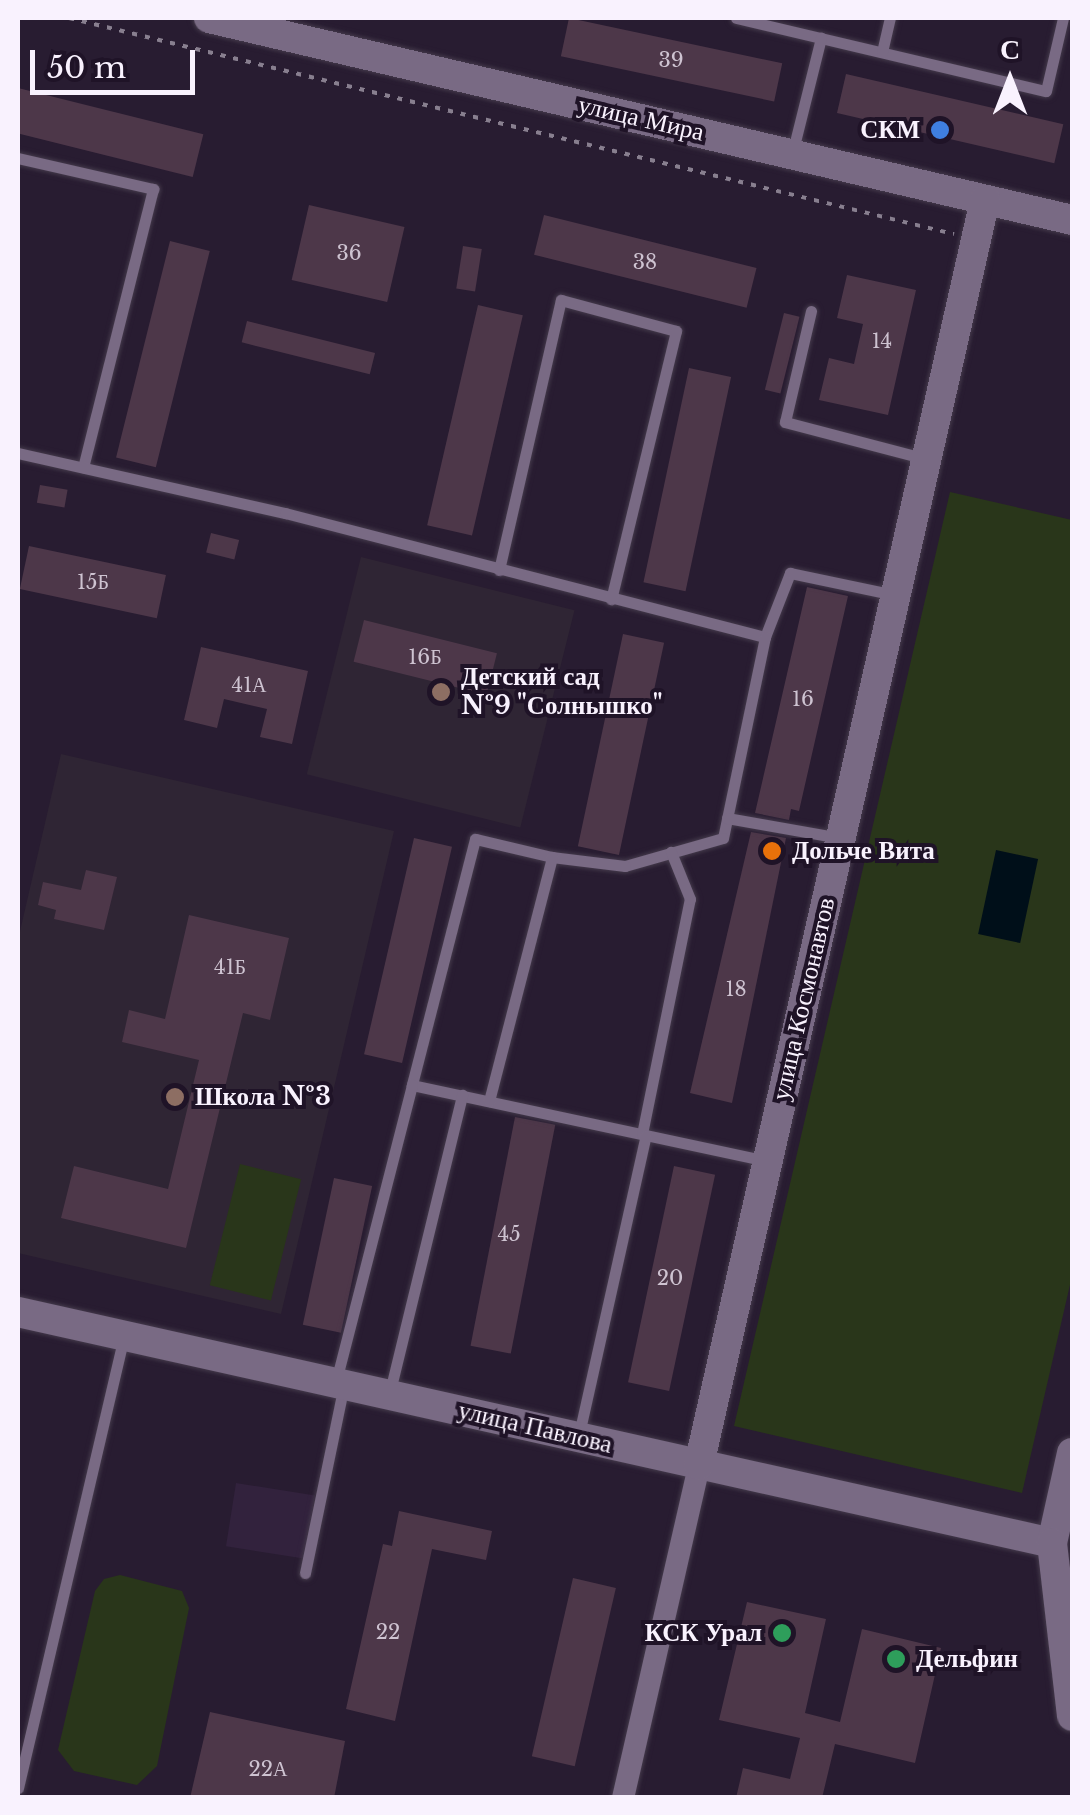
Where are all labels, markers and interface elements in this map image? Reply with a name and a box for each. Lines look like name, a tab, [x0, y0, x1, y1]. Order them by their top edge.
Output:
scale bar	[35, 30, 200, 92]
north arrow	[960, 30, 1060, 130]
text: С	[1000, 32, 1020, 67]
house number: 39	[658, 48, 684, 72]
text: 50 m	[47, 49, 126, 86]
street label: улица Мира	[575, 90, 707, 148]
place label: СКМ	[860, 115, 920, 145]
marker: СКМ	[929, 119, 951, 141]
house number: 36	[336, 241, 362, 265]
house number: 38	[633, 250, 657, 274]
house number: 14	[872, 329, 892, 353]
house number: 15Б	[77, 570, 109, 594]
house number: 16Б	[408, 645, 442, 669]
place label: Детский сад №9 "Солнышко"	[461, 663, 663, 722]
house number: 41А	[231, 673, 267, 697]
marker: Детский сад №9 "Солнышко"	[430, 681, 452, 703]
house number: 16	[792, 687, 814, 711]
place label: Дольче Вита	[792, 836, 935, 866]
marker: Дольче Вита	[761, 840, 783, 862]
street label: улица Космонавтов	[766, 895, 842, 1103]
house number: 41Б	[214, 955, 246, 979]
house number: 18	[725, 977, 747, 1001]
place label: Школа №3	[195, 1082, 331, 1112]
marker: Школа №3	[164, 1086, 186, 1108]
house number: 45	[497, 1222, 521, 1246]
house number: 20	[657, 1266, 683, 1290]
street label: улица Павлова	[455, 1396, 615, 1460]
place label: КСК Урал	[645, 1618, 762, 1648]
house number: 22	[376, 1620, 400, 1644]
marker: КСК Урал	[771, 1622, 793, 1644]
place label: Дельфин	[916, 1644, 1018, 1674]
marker: Дельфин	[885, 1648, 907, 1670]
house number: 22А	[248, 1757, 288, 1781]

